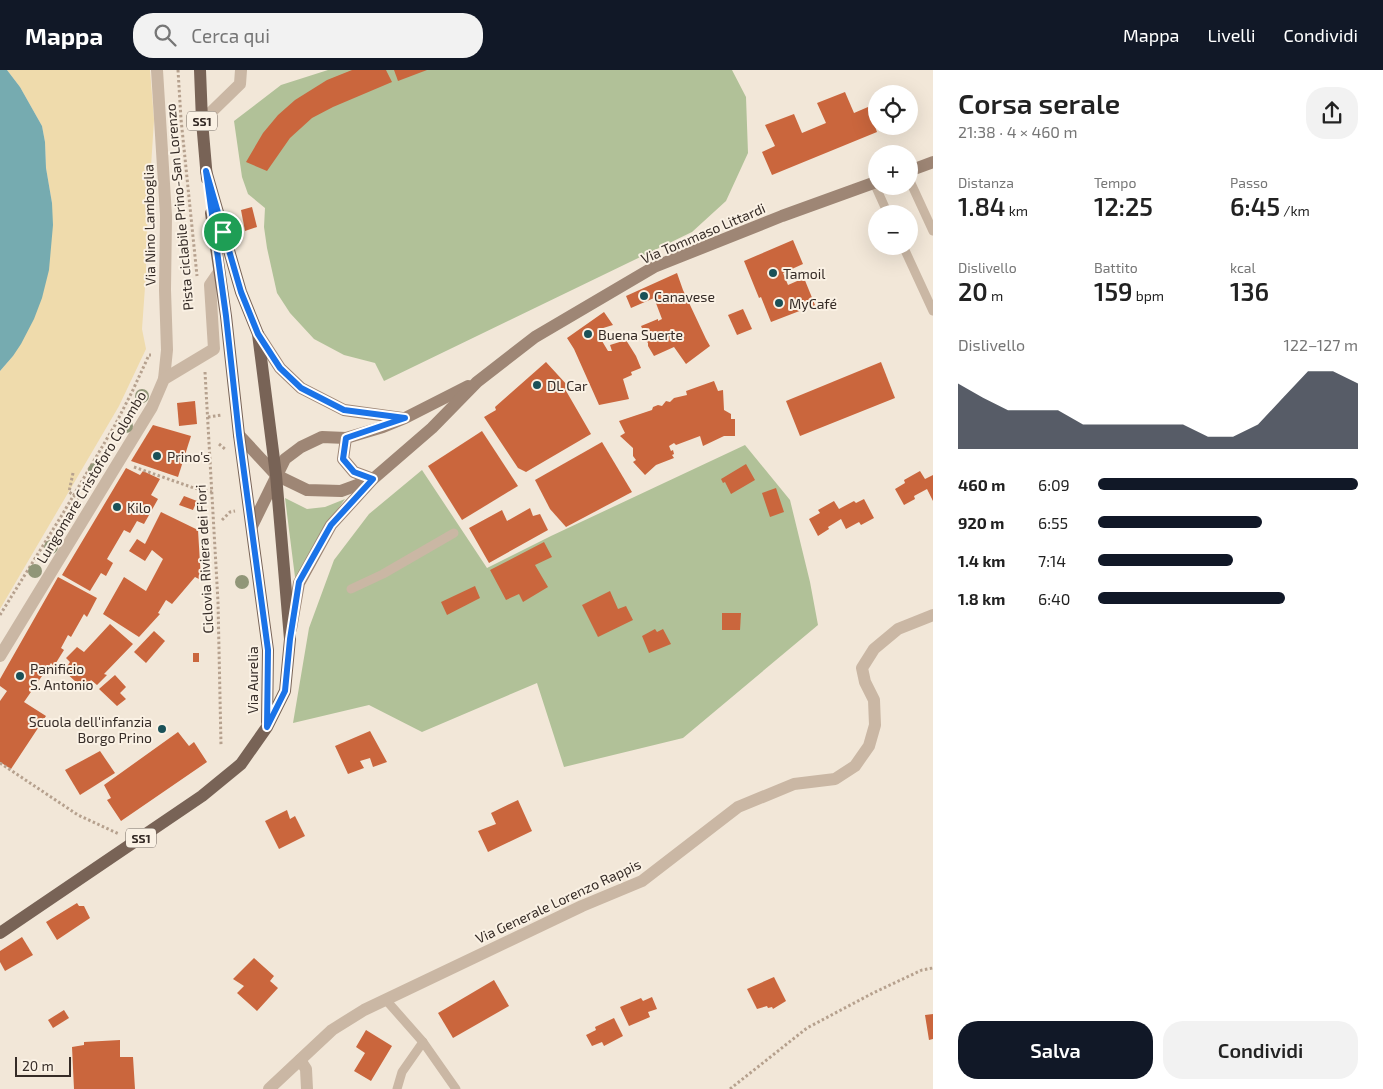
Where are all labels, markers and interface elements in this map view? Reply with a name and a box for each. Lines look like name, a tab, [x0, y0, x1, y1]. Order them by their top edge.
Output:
search box	[133, 13, 483, 58]
text: Mappa	[25, 21, 103, 50]
icon: search	[151, 21, 179, 49]
text: Cerca qui	[191, 24, 270, 47]
text: Mappa	[1123, 24, 1180, 46]
text: Livelli	[1208, 24, 1255, 46]
text: Condividi	[1283, 24, 1358, 46]
map controls	[868, 85, 918, 255]
button: locate	[868, 85, 918, 135]
text: Corsa serale	[958, 86, 1120, 120]
button: share	[1306, 87, 1358, 139]
street label: Pista ciclabile Prino-San Lorenzo	[161, 103, 197, 311]
road number: SS1	[187, 111, 217, 130]
text: 21:38 · 4 × 460 m	[958, 122, 1078, 141]
button: +	[868, 145, 918, 195]
street label: Via Nino Lamboglia	[139, 164, 159, 286]
text: Distanza	[958, 174, 1014, 191]
text: Tempo	[1094, 174, 1136, 191]
text: Passo	[1230, 174, 1268, 191]
text: 1.84	[958, 191, 1006, 221]
text: 12:25	[1094, 191, 1153, 221]
text: 6:45	[1230, 191, 1280, 221]
street label: Via Tommaso Littardi	[638, 199, 768, 267]
text: km	[1006, 202, 1028, 219]
text: /km	[1280, 202, 1310, 219]
button: −	[868, 205, 918, 255]
pin	[202, 211, 244, 253]
icon: arrive	[209, 218, 237, 246]
text: Dislivello	[958, 259, 1017, 276]
text: Battito	[1094, 259, 1138, 276]
text: kcal	[1230, 259, 1256, 276]
place label: Tamoil	[783, 265, 826, 282]
marker: Tamoil	[767, 267, 779, 279]
text: 20	[958, 276, 988, 306]
text: 159	[1094, 276, 1133, 306]
text: 136	[1230, 276, 1269, 306]
text: m	[988, 287, 1003, 304]
text: bpm	[1133, 287, 1164, 304]
place label: Canavese	[654, 288, 715, 305]
marker: Canavese	[638, 290, 650, 302]
place label: MyCafé	[789, 295, 837, 312]
marker: MyCafé	[773, 297, 785, 309]
place label: Buena Suerte	[598, 326, 683, 343]
marker: Buena Suerte	[582, 328, 594, 340]
text: Dislivello	[958, 335, 1025, 354]
text: 122–127 m	[1284, 335, 1358, 354]
place label: DL Car	[547, 377, 588, 394]
marker: DL Car	[531, 379, 543, 391]
street label: Lungomare Cristoforo Colombo	[33, 388, 149, 566]
place label: Prino's	[167, 448, 210, 465]
marker: Prino's	[151, 450, 163, 462]
text: 460 m	[958, 475, 1005, 494]
text: 6:09	[1038, 475, 1070, 494]
street label: Ciclovia Riviera dei Fiori	[192, 484, 216, 634]
place label: Kilo	[127, 499, 151, 516]
marker: Kilo	[111, 501, 123, 513]
text: 920 m	[958, 513, 1004, 532]
text: 6:55	[1038, 513, 1068, 532]
text: 1.4 km	[958, 551, 1005, 570]
text: 7:14	[1038, 551, 1066, 570]
text: 1.8 km	[958, 589, 1005, 608]
text: 6:40	[1038, 589, 1070, 608]
street label: Via Aurelia	[244, 646, 261, 714]
place label: Panificio S. Antonio	[30, 660, 94, 693]
marker: Panificio S. Antonio	[14, 670, 26, 682]
place label: Scuola dell'infanzia Borgo Prino	[29, 713, 152, 746]
marker: Scuola dell'infanzia Borgo Prino	[156, 723, 168, 735]
road number: SS1	[126, 828, 156, 848]
street label: Via Generale Lorenzo Rappis	[473, 855, 643, 947]
button: Salva	[958, 1021, 1153, 1079]
button: Condividi	[1163, 1021, 1358, 1079]
scale bar	[15, 1054, 71, 1077]
text: 20 m	[22, 1057, 54, 1074]

